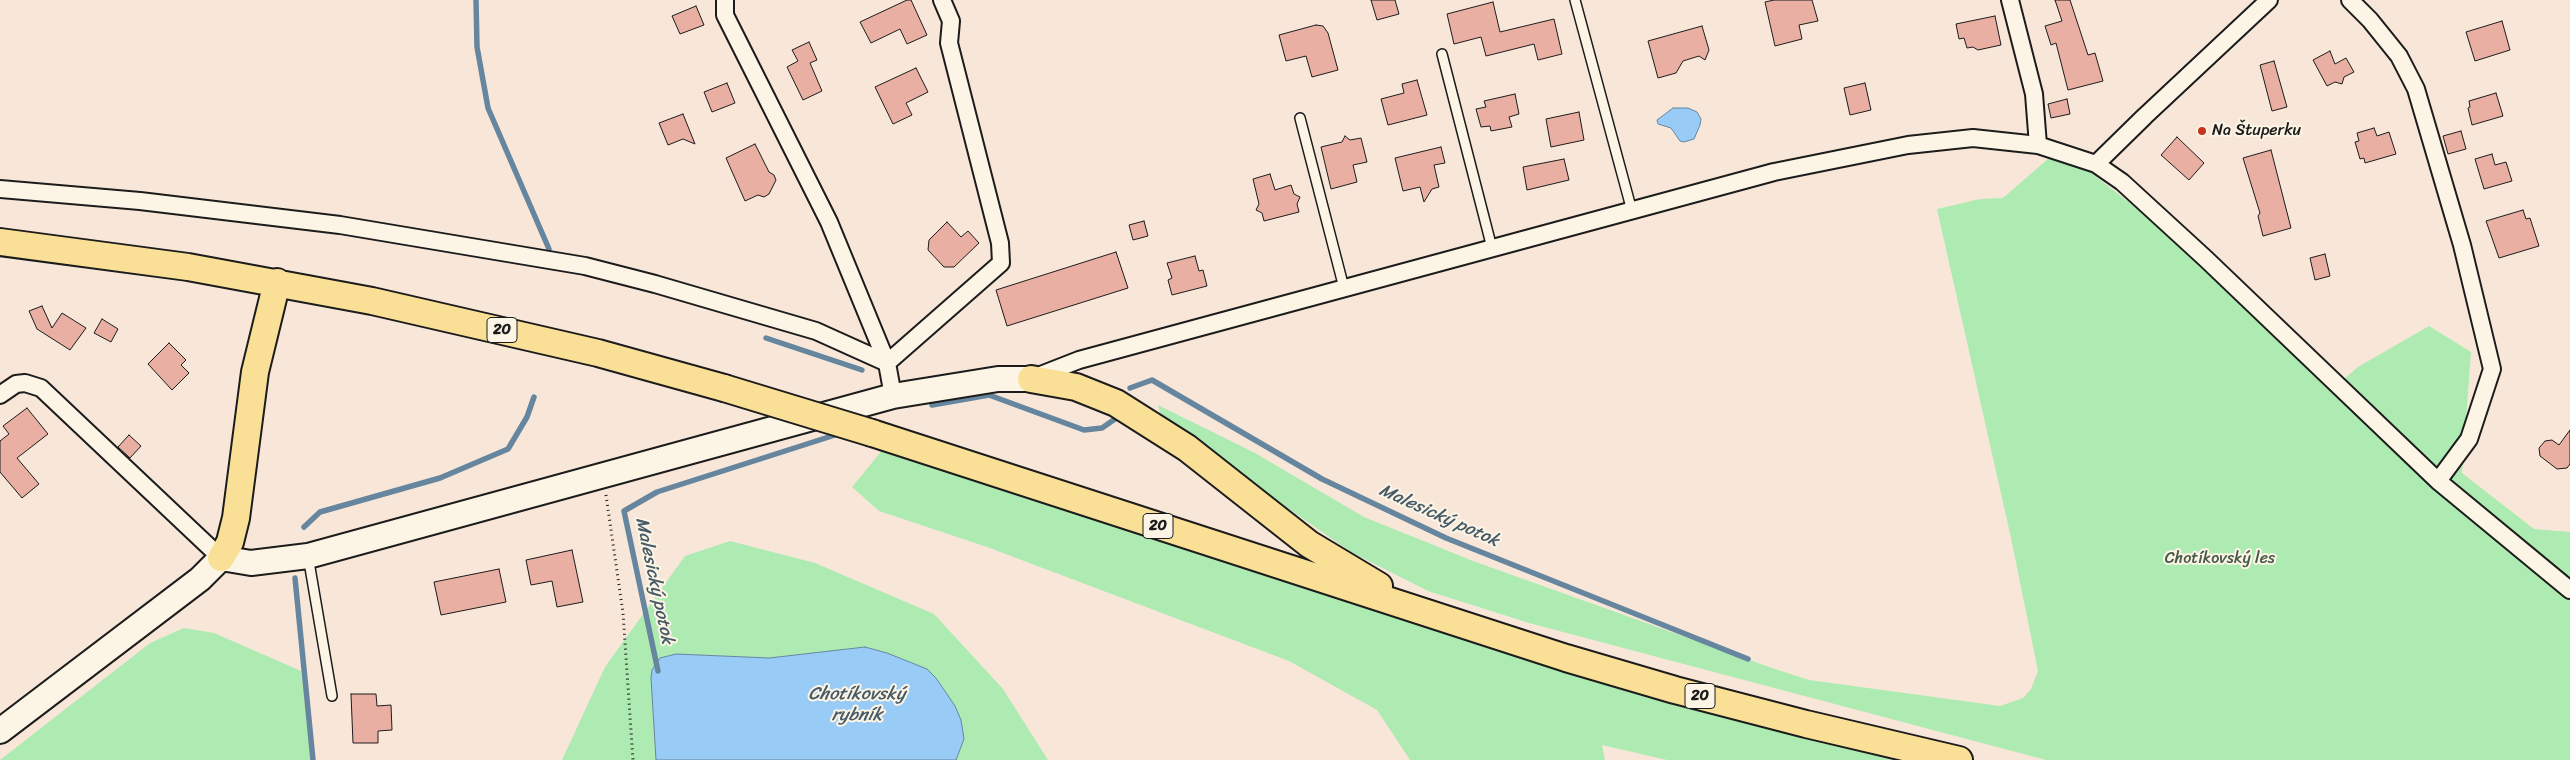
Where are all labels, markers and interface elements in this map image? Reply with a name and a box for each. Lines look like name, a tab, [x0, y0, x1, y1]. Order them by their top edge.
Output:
place label: Na Štuperku	[2212, 121, 2301, 141]
marker: Na Štuperku	[2196, 125, 2208, 137]
road number: 20	[487, 318, 517, 342]
water label: Malesický potok	[1376, 480, 1502, 552]
road number: 20	[1143, 514, 1173, 538]
water label: Malesický potok	[630, 516, 678, 646]
park label: Chotíkovský les	[2165, 549, 2275, 569]
water label: Chotíkovský rybník	[809, 683, 905, 726]
road number: 20	[1685, 684, 1715, 708]

